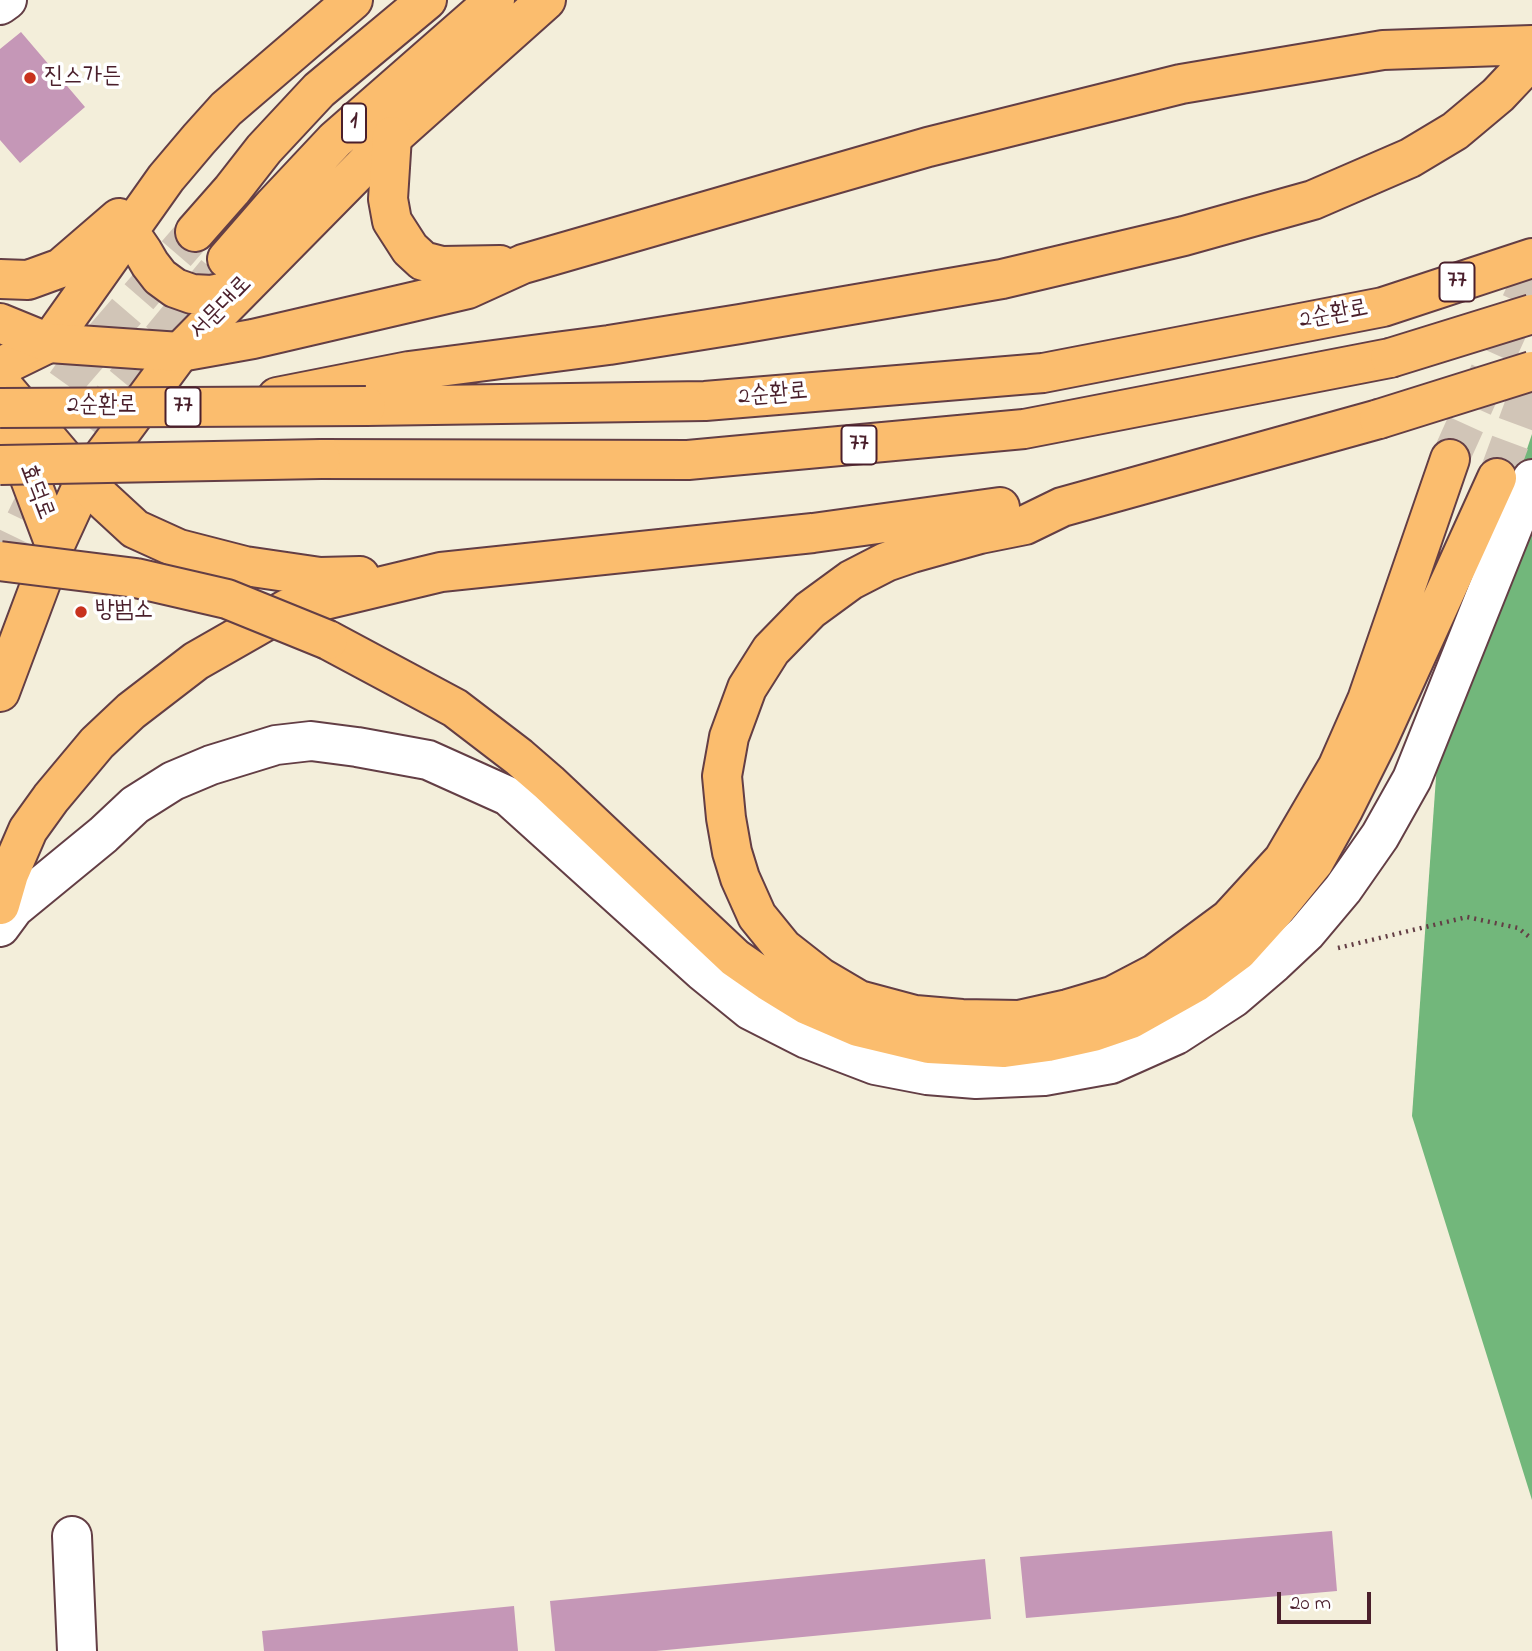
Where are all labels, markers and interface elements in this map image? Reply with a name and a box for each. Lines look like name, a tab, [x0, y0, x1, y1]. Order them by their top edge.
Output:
place label: 진스가든	[44, 64, 121, 92]
marker: 진스가든	[22, 70, 38, 86]
road number: 1	[342, 104, 366, 142]
road number: 77	[1440, 262, 1474, 302]
street label: 서문대로	[185, 271, 259, 347]
street label: 2순환로	[1297, 295, 1371, 337]
street label: 2순환로	[737, 379, 809, 413]
road number: 77	[166, 388, 200, 426]
street label: 2순환로	[67, 393, 137, 421]
road number: 77	[842, 426, 876, 464]
street label: 효덕로	[11, 460, 59, 524]
place label: 방범소	[95, 598, 153, 626]
marker: 방범소	[73, 604, 89, 620]
scale bar	[1280, 1578, 1374, 1622]
text: 20 m	[1290, 1589, 1331, 1619]

